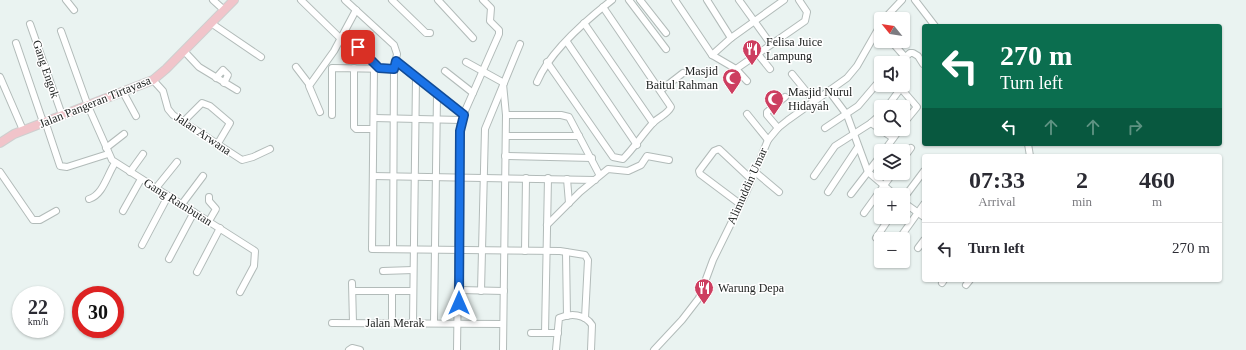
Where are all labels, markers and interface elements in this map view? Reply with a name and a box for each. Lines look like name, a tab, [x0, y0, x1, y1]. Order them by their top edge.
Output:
north arrow	[874, 12, 910, 48]
map controls	[874, 12, 910, 268]
pin	[341, 30, 375, 64]
place label: Felisa Juice Lampung	[766, 35, 822, 63]
icon: arrive	[347, 36, 369, 58]
street label: Gang Engok	[30, 38, 62, 100]
restaurant icon: Felisa Juice Lampung	[741, 38, 763, 66]
icon: left	[934, 40, 986, 92]
text: 270 m	[1000, 40, 1072, 71]
button: sound	[874, 56, 910, 92]
place label: Masjid Baitul Rahman	[646, 64, 718, 92]
mosque icon: Masjid Baitul Rahman	[721, 67, 743, 95]
street label: Jalan Pangeran Tirtayasa	[37, 73, 154, 131]
text: Turn left	[1000, 73, 1063, 93]
place label: Masjid Nurul Hidayah	[788, 85, 853, 113]
mosque icon: Masjid Nurul Hidayah	[763, 88, 785, 116]
button: search	[874, 100, 910, 136]
street label: Jalan Arwana	[172, 110, 234, 158]
icon: left	[998, 116, 1020, 138]
icon: ahead	[1040, 116, 1062, 138]
icon: ahead	[1082, 116, 1104, 138]
icon: right	[1124, 116, 1146, 138]
button: layers	[874, 144, 910, 180]
street label: Alimuddin Umar	[724, 146, 770, 226]
text: 07:33	[969, 167, 1025, 193]
text: 2	[1076, 167, 1088, 193]
text: 460	[1139, 167, 1175, 193]
street label: Gang Rambutan	[141, 175, 215, 229]
button: +	[874, 188, 910, 224]
text: Arrival	[978, 194, 1016, 209]
text: min	[1072, 194, 1092, 209]
text: m	[1152, 194, 1162, 209]
button: −	[874, 232, 910, 268]
icon: left	[934, 238, 956, 260]
text: Turn left	[968, 240, 1025, 256]
text: 270 m	[1172, 240, 1210, 256]
restaurant icon: Warung Depa	[693, 277, 715, 305]
place label: Warung Depa	[718, 281, 785, 295]
position arrow	[438, 282, 480, 324]
speed limit sign: 30	[72, 286, 124, 338]
text: 22	[28, 296, 48, 318]
text: km/h	[28, 316, 48, 327]
street label: Jalan Merak	[366, 316, 424, 330]

